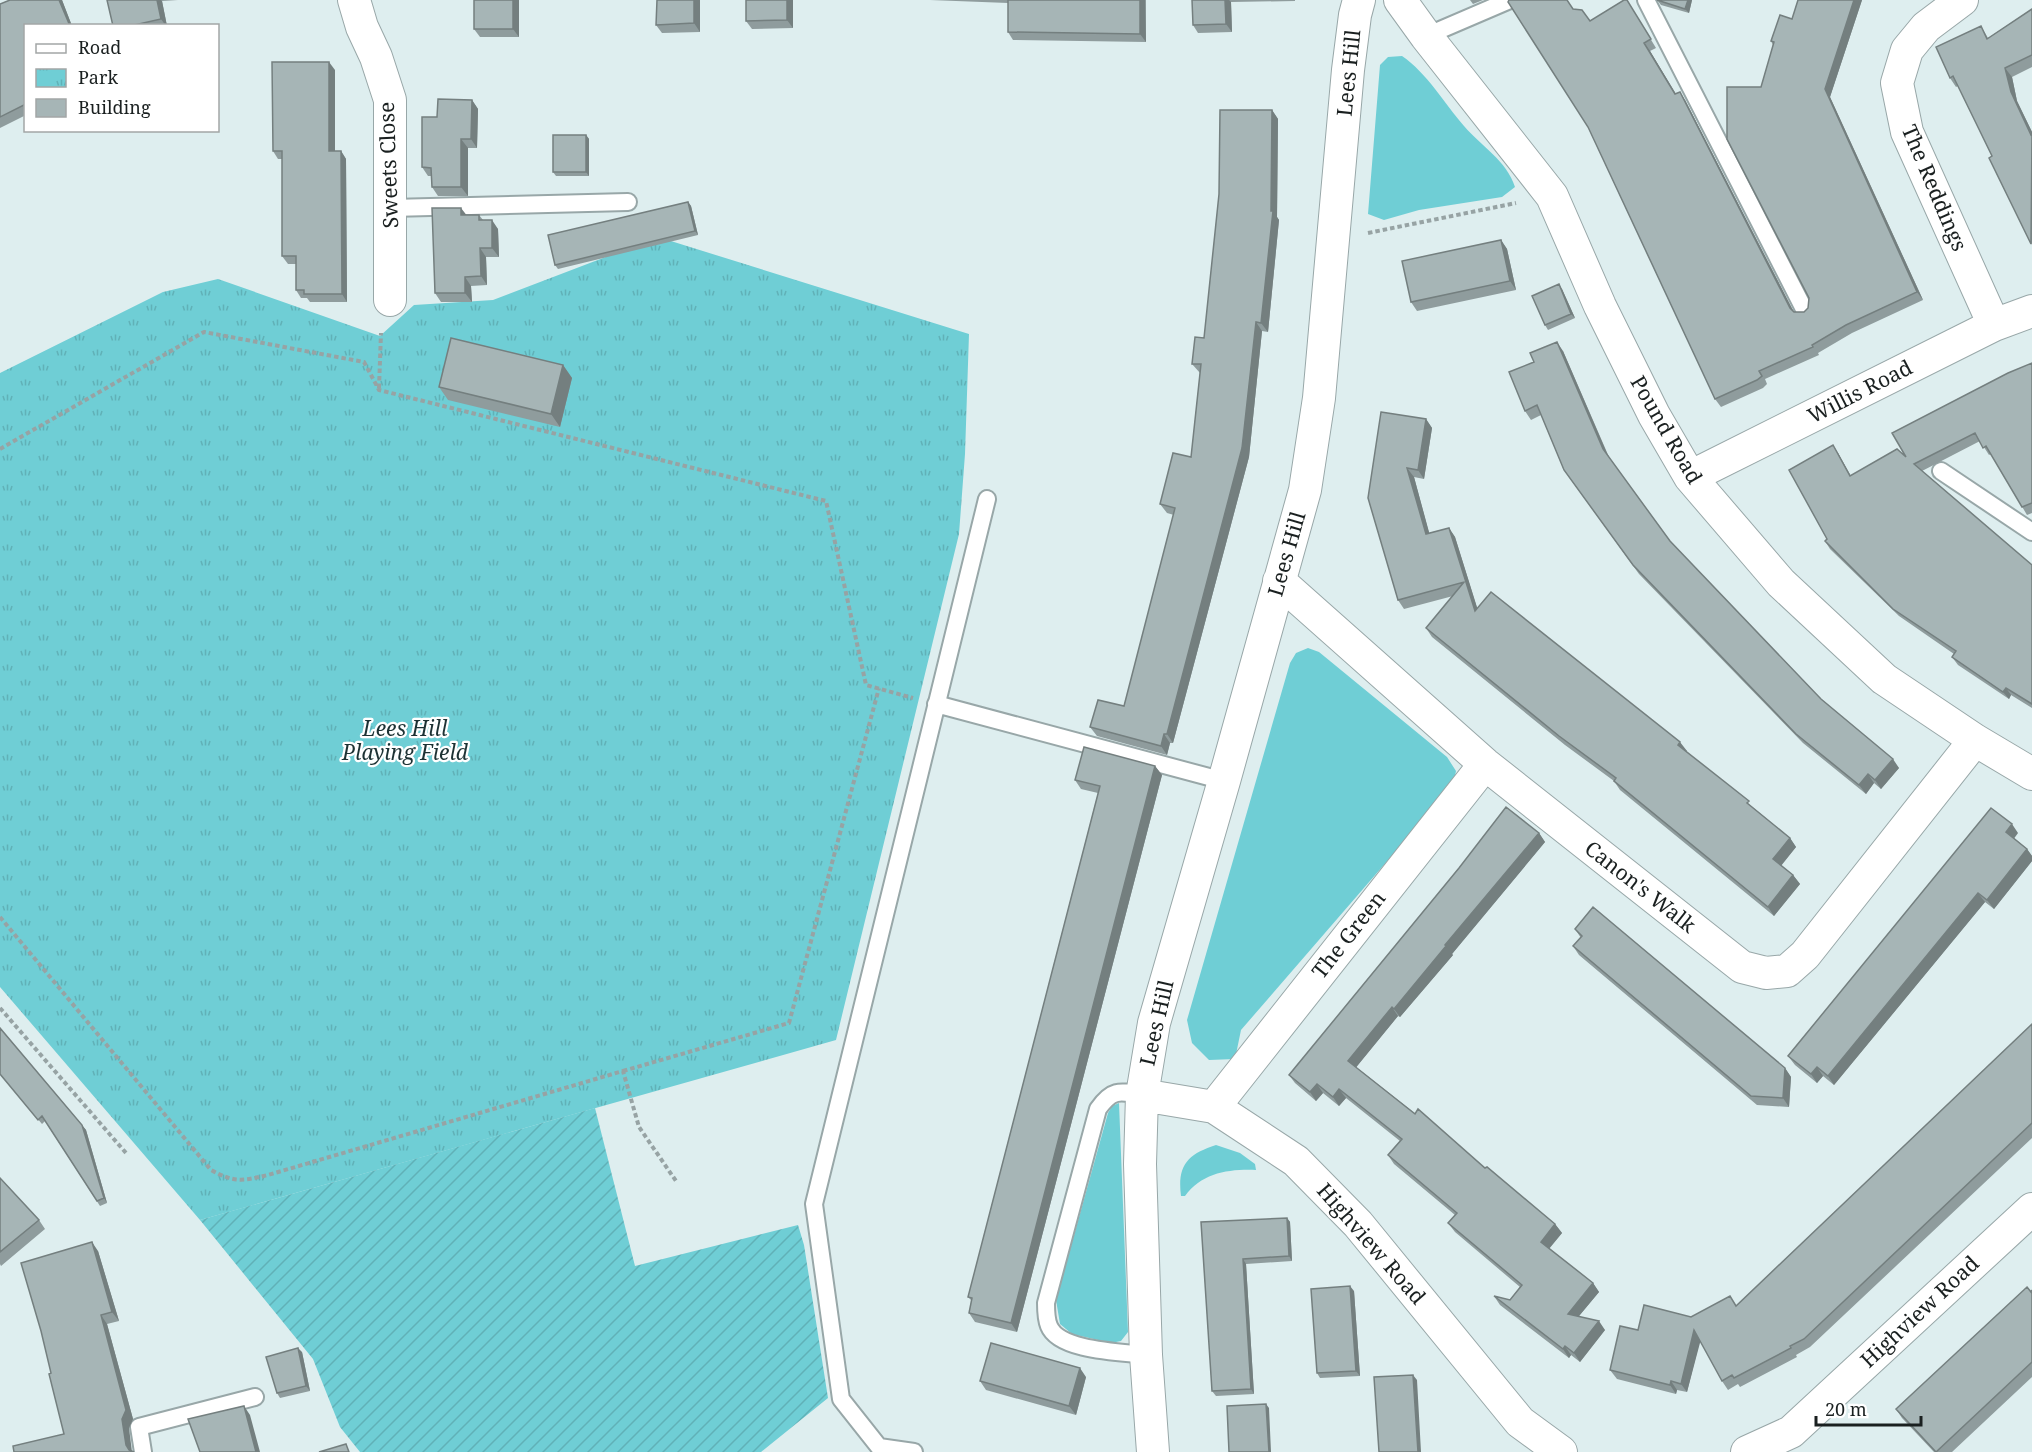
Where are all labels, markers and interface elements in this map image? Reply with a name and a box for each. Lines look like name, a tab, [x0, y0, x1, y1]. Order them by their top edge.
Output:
legend	[24, 24, 219, 132]
street label: Lees Hill	[1330, 28, 1367, 118]
text: Road	[78, 35, 121, 59]
text: Park	[78, 65, 118, 89]
text: Building	[78, 95, 151, 119]
street label: Sweets Close	[372, 101, 404, 229]
street label: The Reddings	[1896, 120, 1974, 255]
street label: Willis Road	[1802, 353, 1917, 429]
street label: Pound Road	[1625, 370, 1709, 489]
street label: Lees Hill	[1261, 508, 1312, 599]
park label: Lees Hill Playing Field	[341, 714, 469, 766]
street label: Canon's Walk	[1579, 834, 1702, 939]
street label: The Green	[1305, 885, 1391, 984]
street label: Lees Hill	[1133, 977, 1180, 1068]
street label: Highview Road	[1311, 1177, 1432, 1310]
street label: Highview Road	[1854, 1249, 1985, 1373]
scale bar	[1816, 1389, 1921, 1427]
text: 20 m	[1825, 1397, 1867, 1421]

